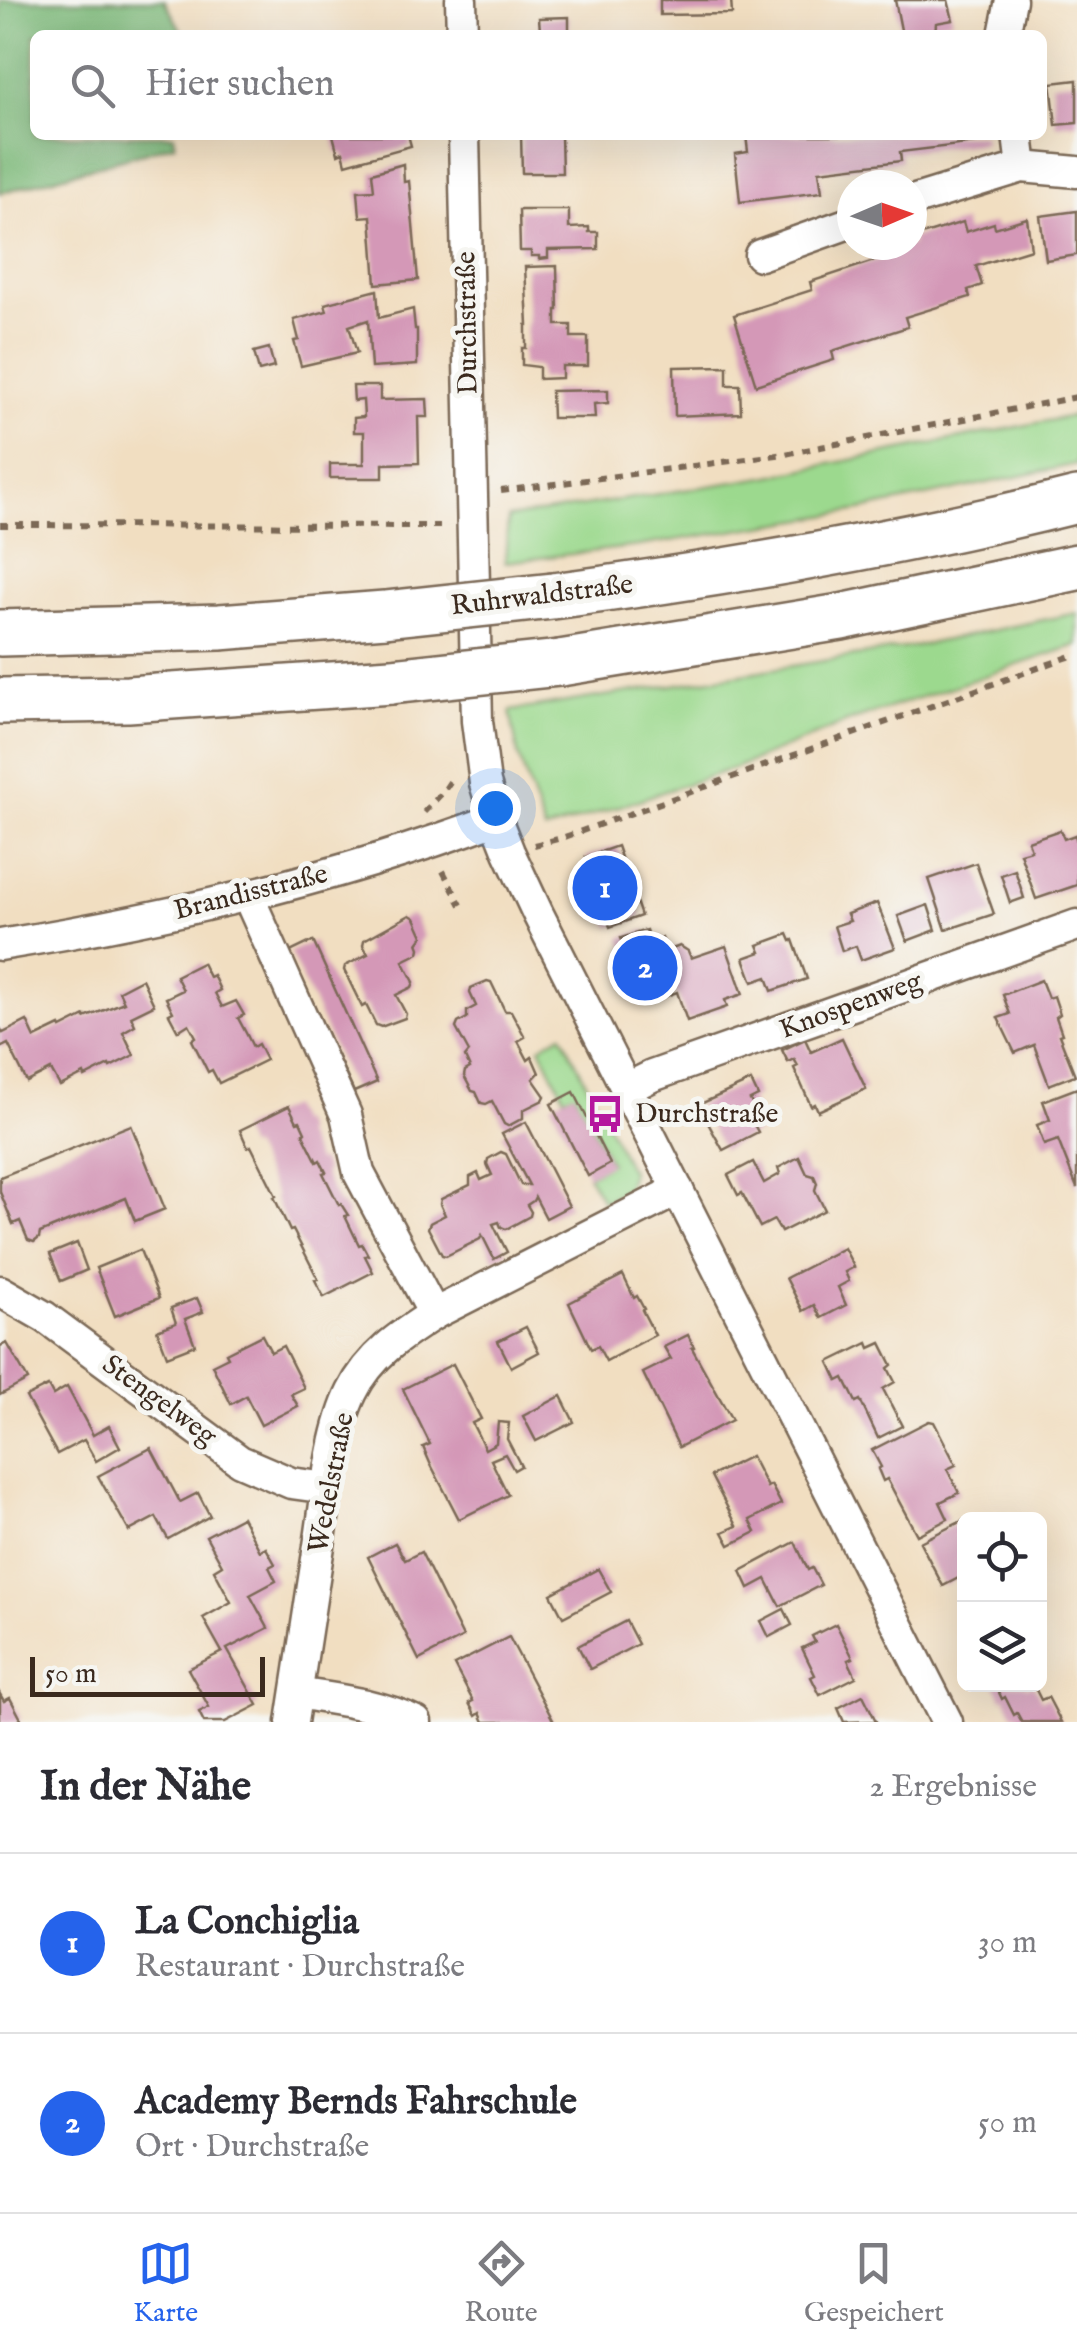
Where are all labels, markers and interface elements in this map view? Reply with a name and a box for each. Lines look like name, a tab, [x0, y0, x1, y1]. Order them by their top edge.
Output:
search box	[30, 30, 1047, 140]
icon: search	[65, 58, 120, 113]
text: Hier suchen	[145, 61, 335, 109]
north arrow	[837, 170, 927, 260]
street label: Durchstraße	[449, 251, 487, 395]
street label: Ruhrwaldstraße	[449, 567, 635, 625]
your location	[470, 783, 521, 834]
pin: 1	[572, 850, 638, 926]
street label: Brandisstraße	[170, 857, 332, 929]
pin: 2	[612, 930, 678, 1006]
street label: Knospenweg	[775, 964, 928, 1048]
bus stop icon: Durchstraße	[584, 1093, 626, 1135]
place label: Durchstraße	[635, 1097, 778, 1132]
street label: Stengelweg	[95, 1348, 224, 1455]
street label: Wedelstraße	[301, 1409, 363, 1556]
map controls	[957, 1512, 1047, 1692]
button: locate	[957, 1512, 1047, 1602]
button: layers	[957, 1602, 1047, 1692]
scale bar	[30, 1652, 265, 1696]
text: 50 m	[45, 1657, 97, 1692]
text: In der Nähe	[40, 1761, 251, 1814]
text: 2 Ergebnisse	[869, 1767, 1037, 1808]
text: La Conchiglia	[135, 1899, 359, 1947]
text: 1	[67, 1923, 78, 1964]
text: 30 m	[978, 1923, 1037, 1964]
text: Restaurant · Durchstraße	[135, 1947, 465, 1988]
text: Academy Bernds Fahrschule	[135, 2079, 577, 2127]
text: 2	[65, 2103, 80, 2144]
text: 50 m	[978, 2103, 1037, 2144]
text: Ort · Durchstraße	[135, 2127, 369, 2168]
tab: Karte	[133, 2236, 198, 2331]
tab: Route	[464, 2236, 538, 2331]
tab: Gespeichert	[804, 2236, 944, 2331]

